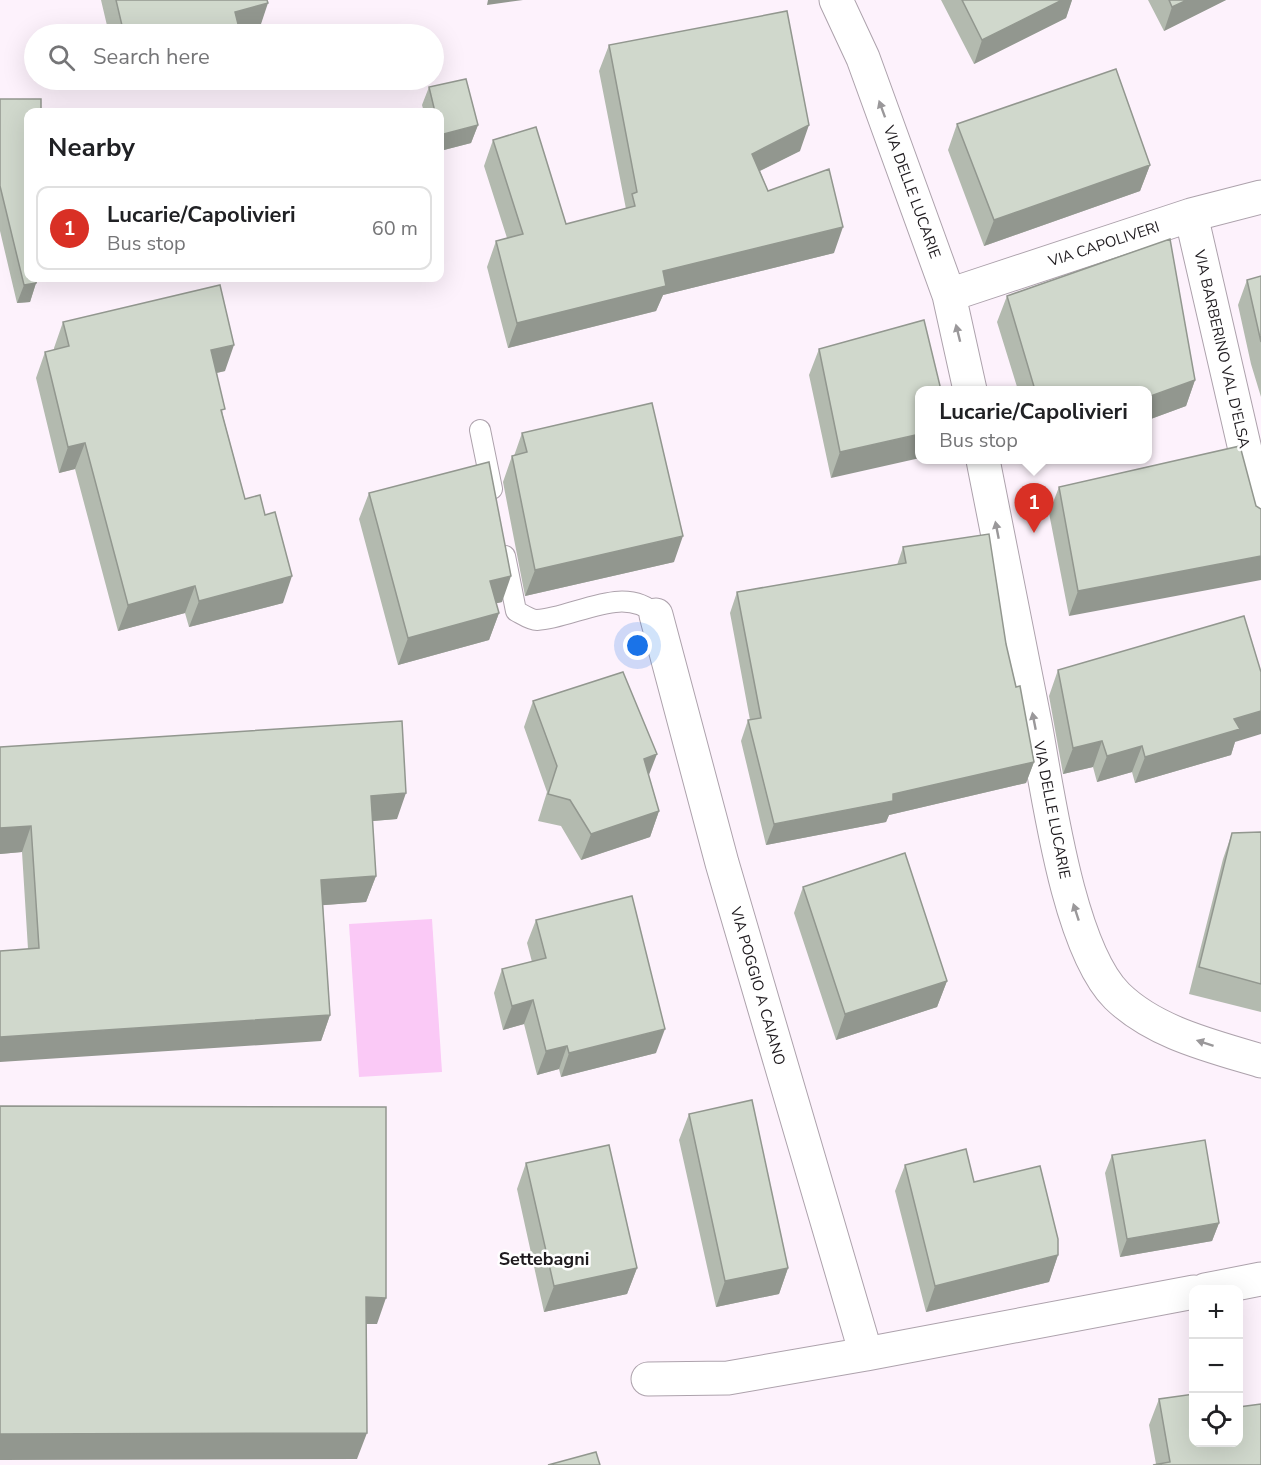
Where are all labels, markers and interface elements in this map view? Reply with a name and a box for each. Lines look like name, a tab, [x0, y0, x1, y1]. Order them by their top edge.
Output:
search box	[24, 24, 444, 90]
icon: search	[45, 41, 78, 74]
text: Search here	[93, 42, 210, 72]
one-way arrow	[876, 100, 886, 118]
street label: VIA DELLE LUCARIE	[878, 122, 945, 261]
text: Nearby	[48, 130, 135, 165]
text: Lucarie/Capolivieri	[107, 200, 296, 230]
text: 1	[64, 215, 76, 242]
text: 60 m	[372, 215, 418, 242]
street label: VIA CAPOLIVERI	[1045, 217, 1162, 272]
text: Bus stop	[107, 230, 186, 257]
street label: VIA BARBERINO VAL D'ELSA	[1189, 247, 1255, 450]
one-way arrow	[953, 324, 963, 342]
popup	[915, 386, 1152, 464]
text: Lucarie/Capolivieri	[939, 397, 1128, 427]
text: Bus stop	[939, 427, 1018, 454]
pin: 1	[1014, 484, 1054, 533]
one-way arrow	[992, 520, 1001, 539]
your location	[623, 631, 652, 660]
one-way arrow	[1029, 712, 1038, 731]
street label: VIA DELLE LUCARIE	[1029, 738, 1075, 881]
one-way arrow	[1071, 903, 1080, 921]
street label: VIA POGGIO A CAIANO	[726, 904, 790, 1067]
one-way arrow	[1196, 1038, 1214, 1047]
district label: Settebagni	[499, 1247, 589, 1271]
map controls	[1189, 1285, 1243, 1447]
button: +	[1189, 1285, 1243, 1339]
button: −	[1189, 1339, 1243, 1393]
button: locate	[1189, 1393, 1243, 1447]

